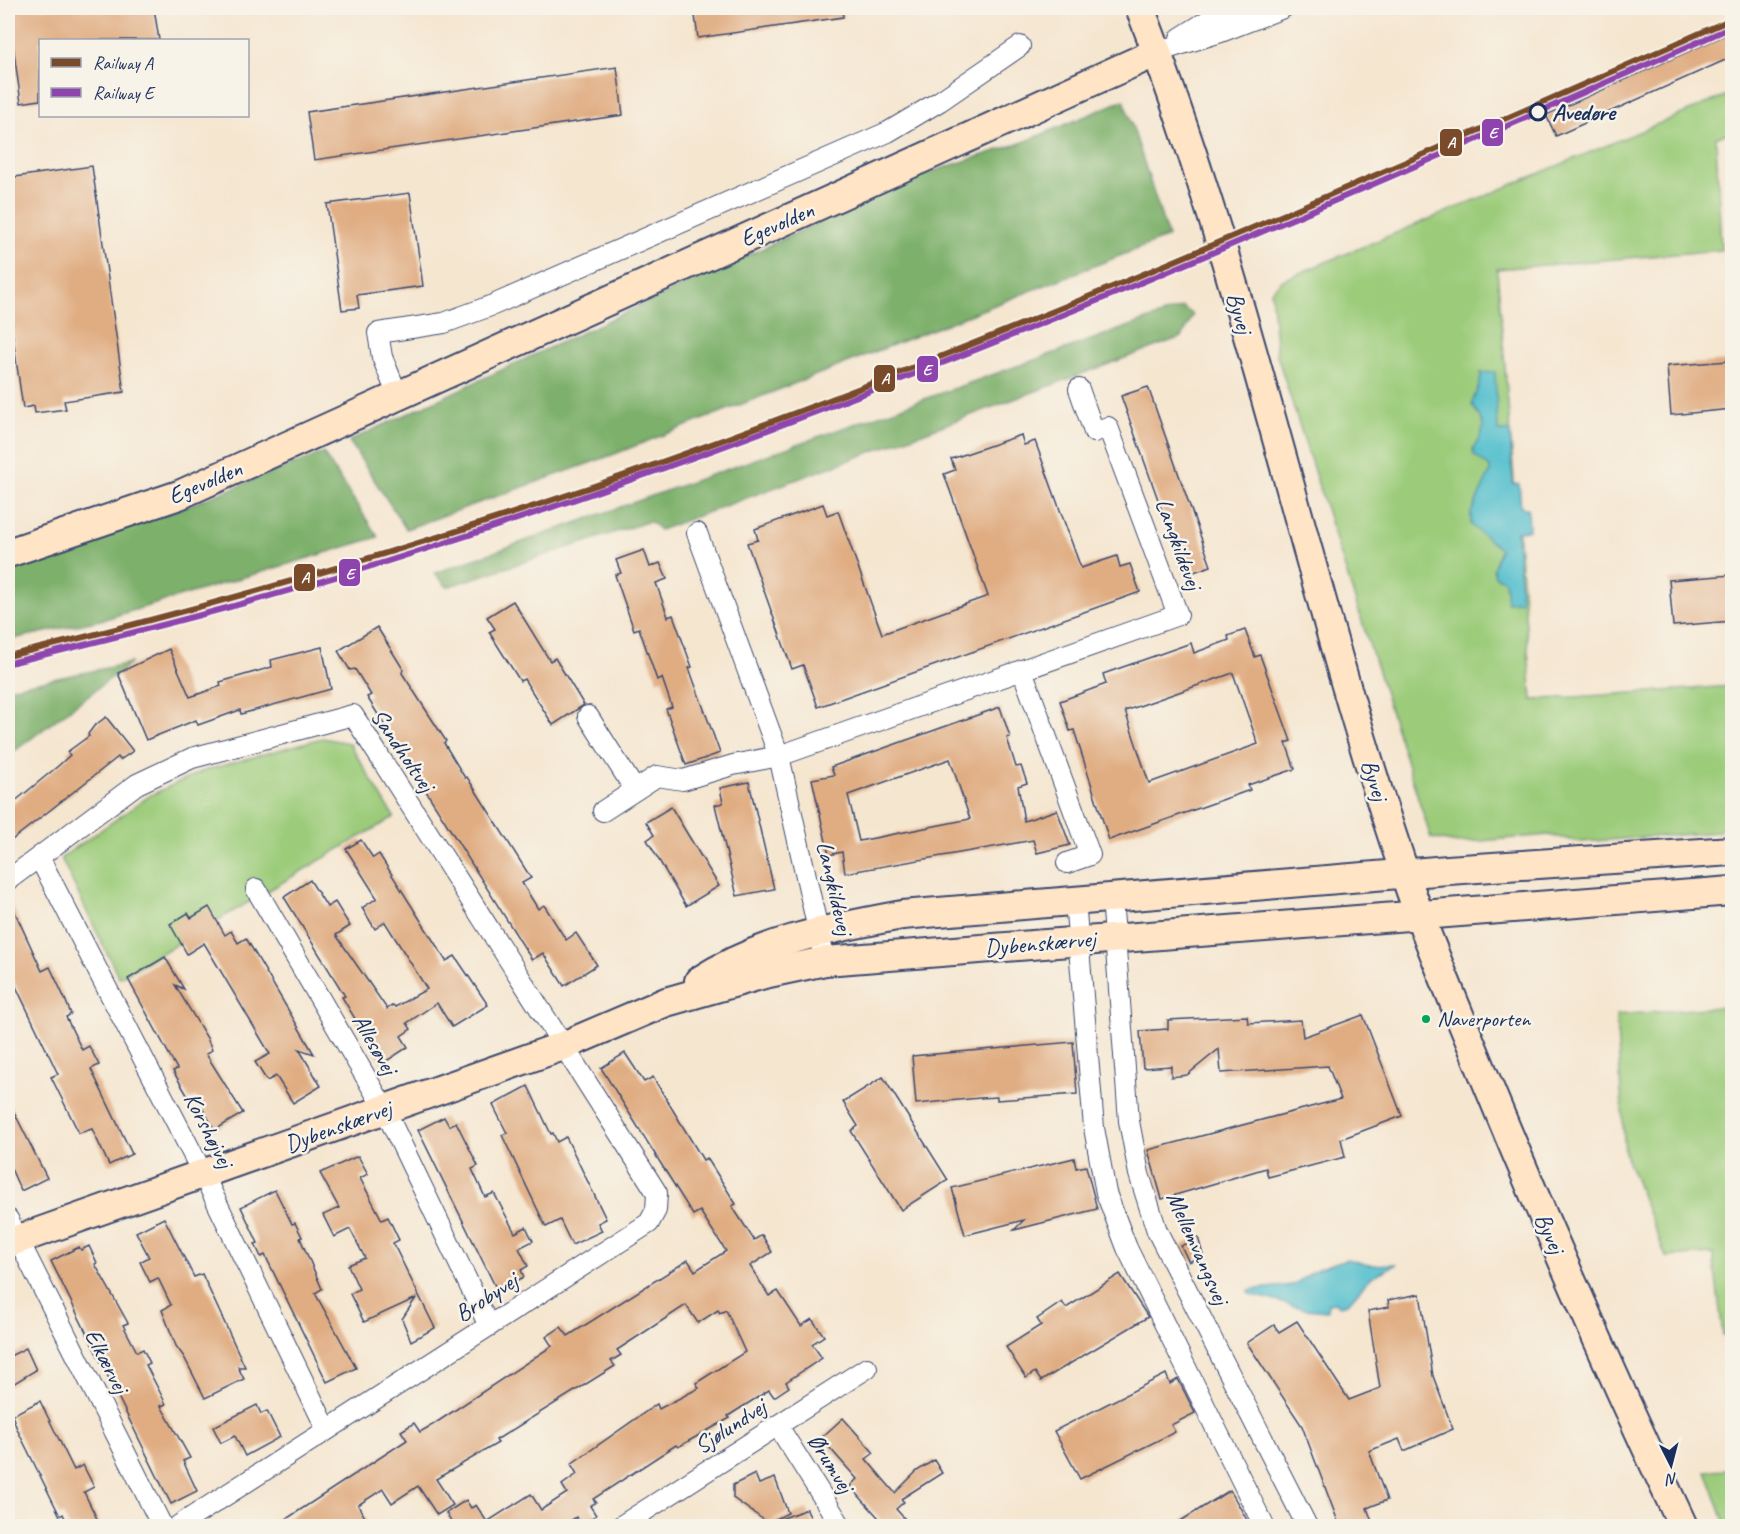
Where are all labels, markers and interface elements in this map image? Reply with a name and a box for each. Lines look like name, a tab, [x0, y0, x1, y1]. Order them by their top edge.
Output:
legend	[39, 39, 249, 117]
text: Railway A	[93, 52, 154, 74]
text: Railway E	[93, 82, 156, 104]
place label: Avedøre	[1552, 97, 1617, 127]
marker: Avedøre	[1529, 103, 1547, 121]
line badge: E	[1481, 118, 1504, 147]
text: E	[1489, 123, 1500, 143]
line badge: A	[1439, 128, 1463, 157]
text: A	[1447, 133, 1457, 153]
street label: Egevolden	[735, 194, 819, 253]
street label: Byvej	[1220, 289, 1261, 340]
line badge: E	[916, 355, 939, 383]
text: E	[923, 360, 934, 380]
line badge: A	[873, 364, 896, 393]
text: A	[881, 369, 891, 389]
street label: Egevolden	[163, 453, 247, 511]
street label: Langkildevej	[1149, 494, 1210, 597]
line badge: E	[338, 558, 361, 587]
line badge: A	[293, 563, 316, 592]
text: E	[346, 564, 357, 584]
text: A	[301, 568, 311, 588]
street label: Sandholtvej	[364, 703, 443, 800]
street label: Byvej	[1354, 756, 1397, 807]
street label: Langkildevej	[810, 838, 861, 941]
street label: Dybenskærvej	[983, 923, 1100, 963]
place label: Naverporten	[1437, 1005, 1531, 1033]
street label: Allesøvej	[346, 1008, 406, 1082]
marker: Naverporten	[1420, 1013, 1432, 1025]
street label: Korshøjvej	[177, 1087, 242, 1176]
street label: Dybenskærvej	[281, 1092, 398, 1159]
street label: Mellemvangsvej	[1160, 1187, 1237, 1312]
street label: Byvej	[1528, 1208, 1573, 1261]
street label: Brobyvej	[449, 1264, 526, 1328]
street label: Elkærvej	[78, 1324, 137, 1401]
street label: Sjølundvej	[688, 1390, 774, 1460]
street label: Ørumvej	[801, 1428, 863, 1501]
north arrow	[1641, 1435, 1701, 1495]
text: N	[1663, 1468, 1678, 1490]

